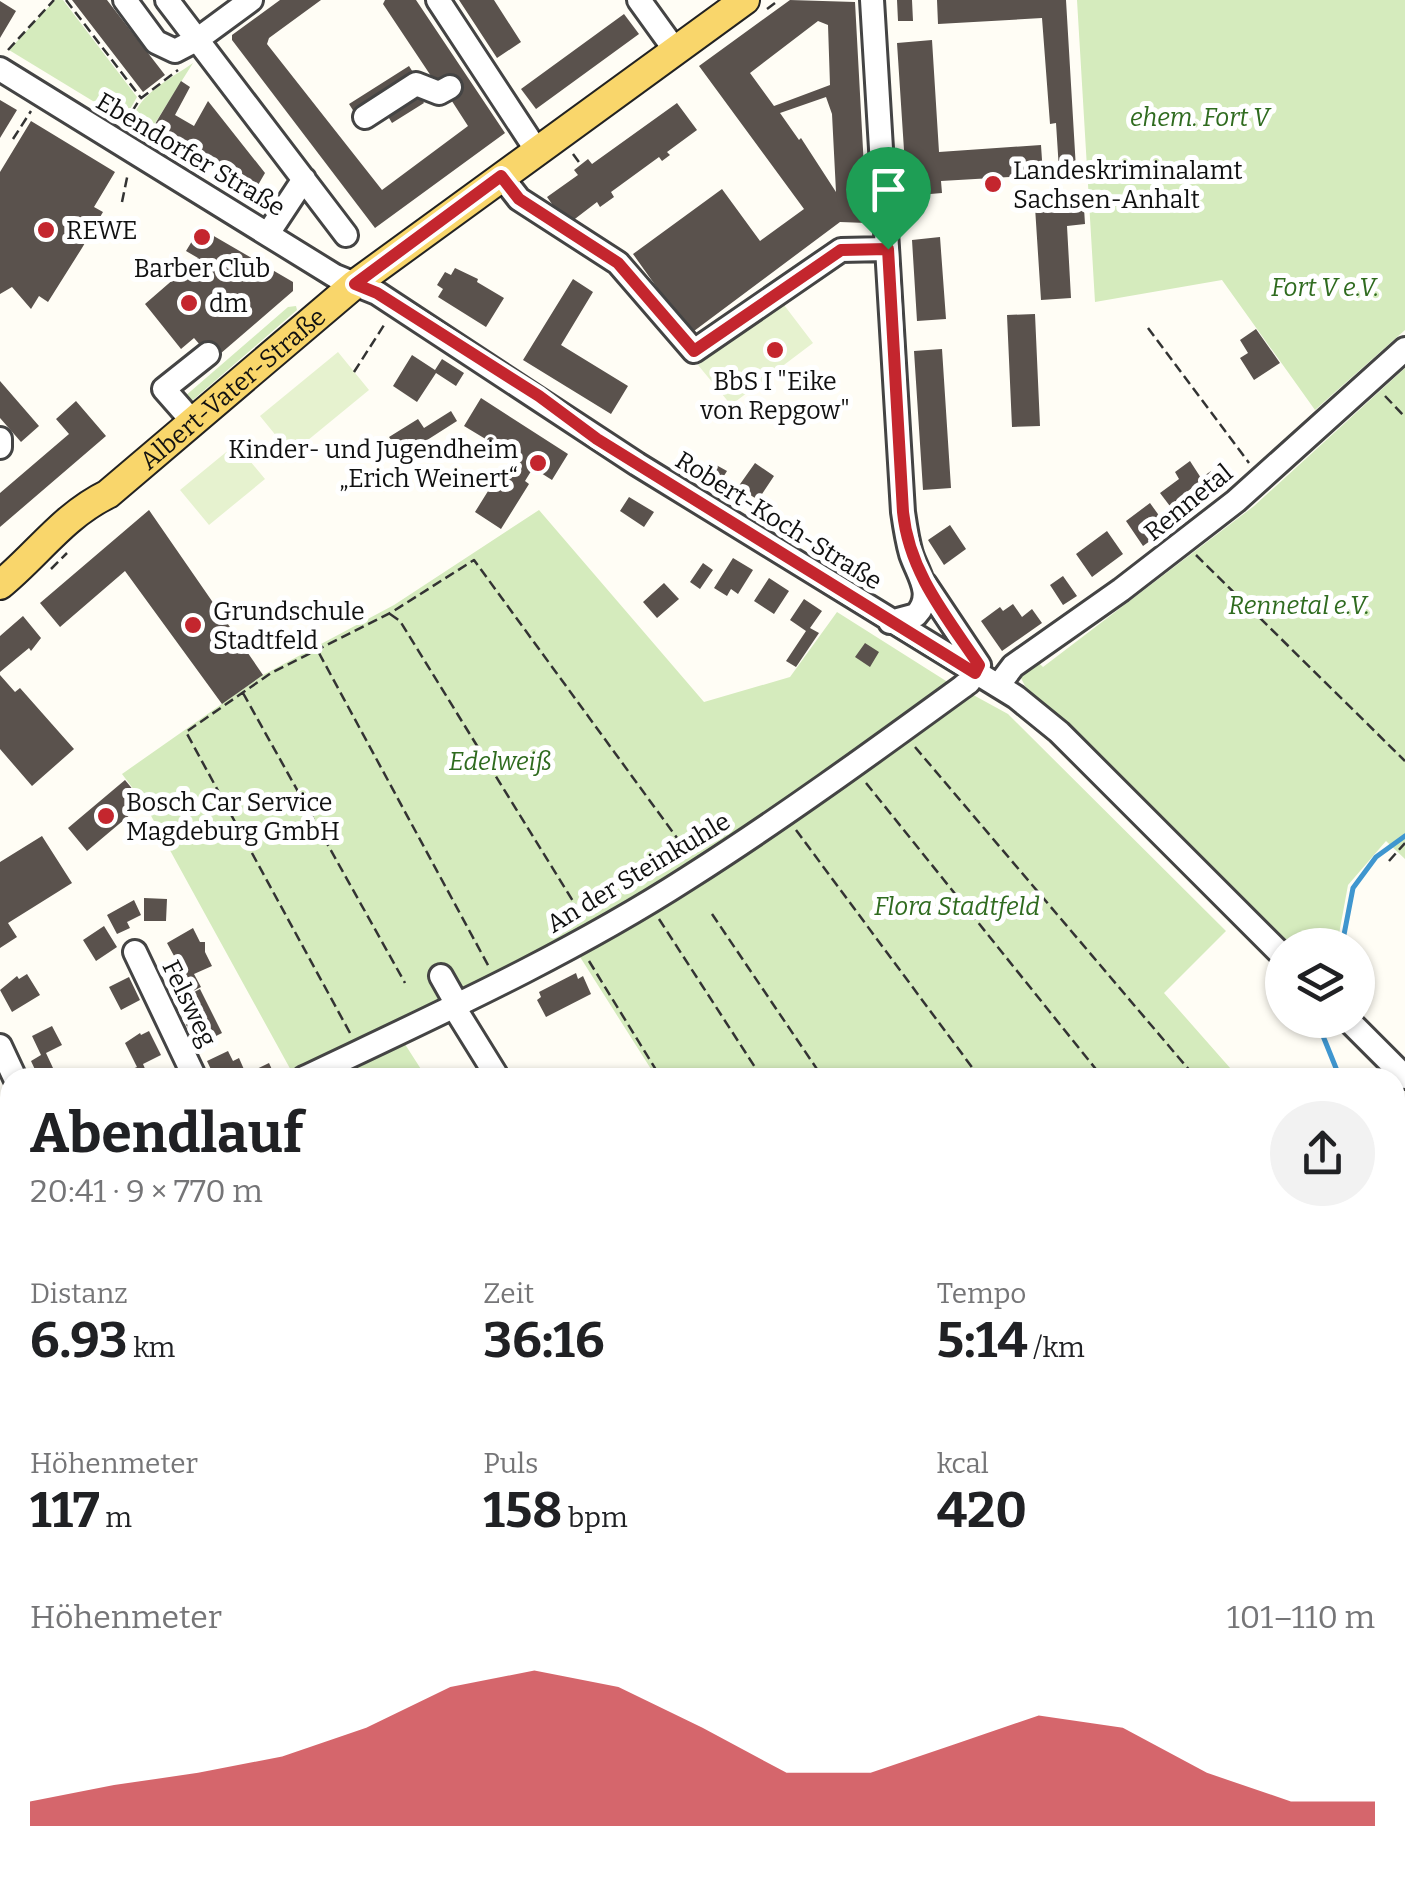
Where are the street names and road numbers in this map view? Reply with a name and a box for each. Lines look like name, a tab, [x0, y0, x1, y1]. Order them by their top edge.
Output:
street label: Ebendorfer Straße	[91, 87, 290, 223]
street label: Albert-Vater-Straße	[134, 302, 332, 476]
street label: Robert-Koch-Straße	[670, 445, 887, 597]
street label: Rennetal	[1139, 458, 1239, 547]
street label: An der Steinkuhle	[541, 806, 736, 939]
street label: Felsweg	[155, 955, 223, 1052]

